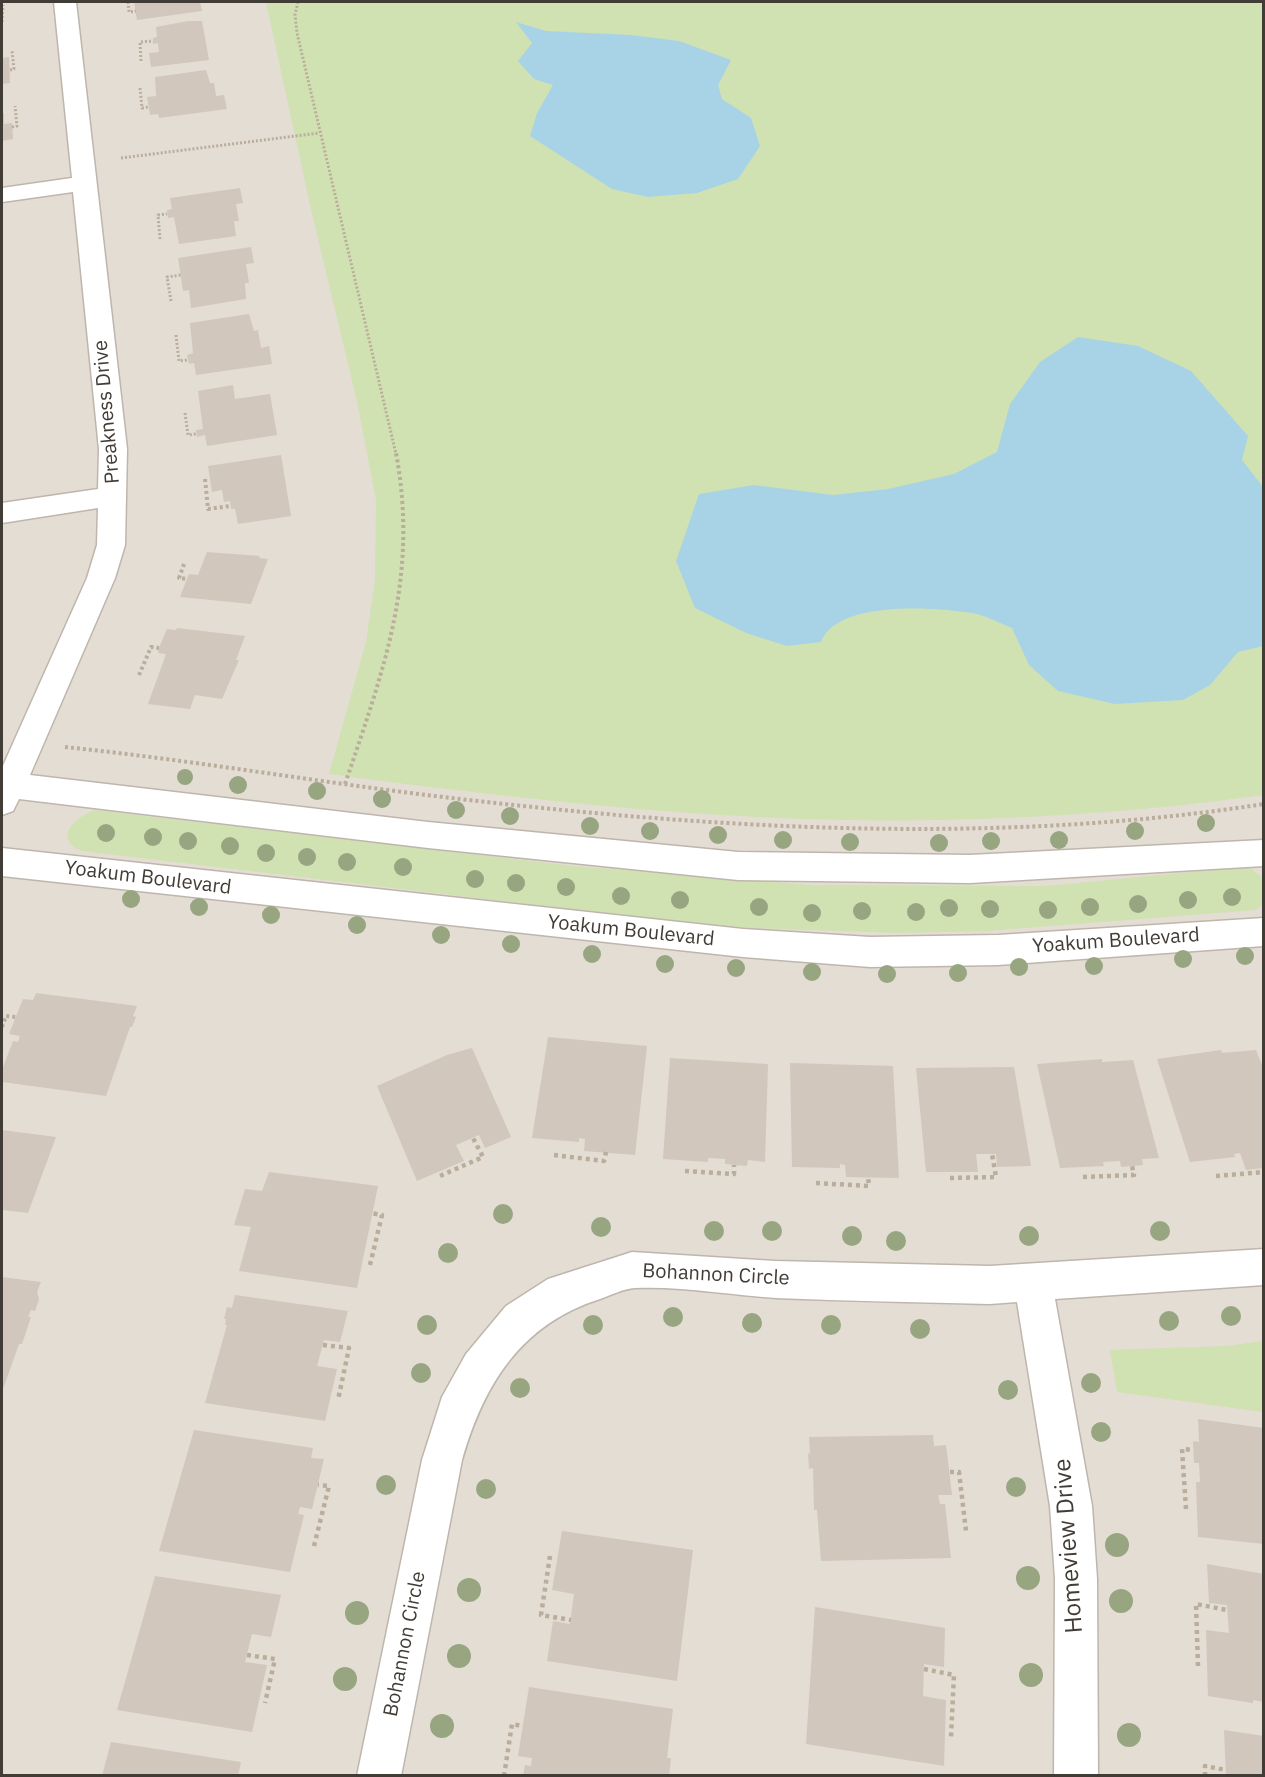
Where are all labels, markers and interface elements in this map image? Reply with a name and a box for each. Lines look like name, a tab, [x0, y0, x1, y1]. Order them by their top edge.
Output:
street label: Preakness Drive	[89, 339, 125, 485]
street label: Yoakum Boulevard	[63, 856, 233, 900]
street label: Yoakum Boulevard	[546, 910, 716, 952]
street label: Yoakum Boulevard	[1032, 923, 1200, 959]
street label: Bohannon Circle	[642, 1259, 790, 1291]
street label: Homeview Drive	[1049, 1458, 1089, 1634]
street label: Bohannon Circle	[379, 1569, 431, 1719]

